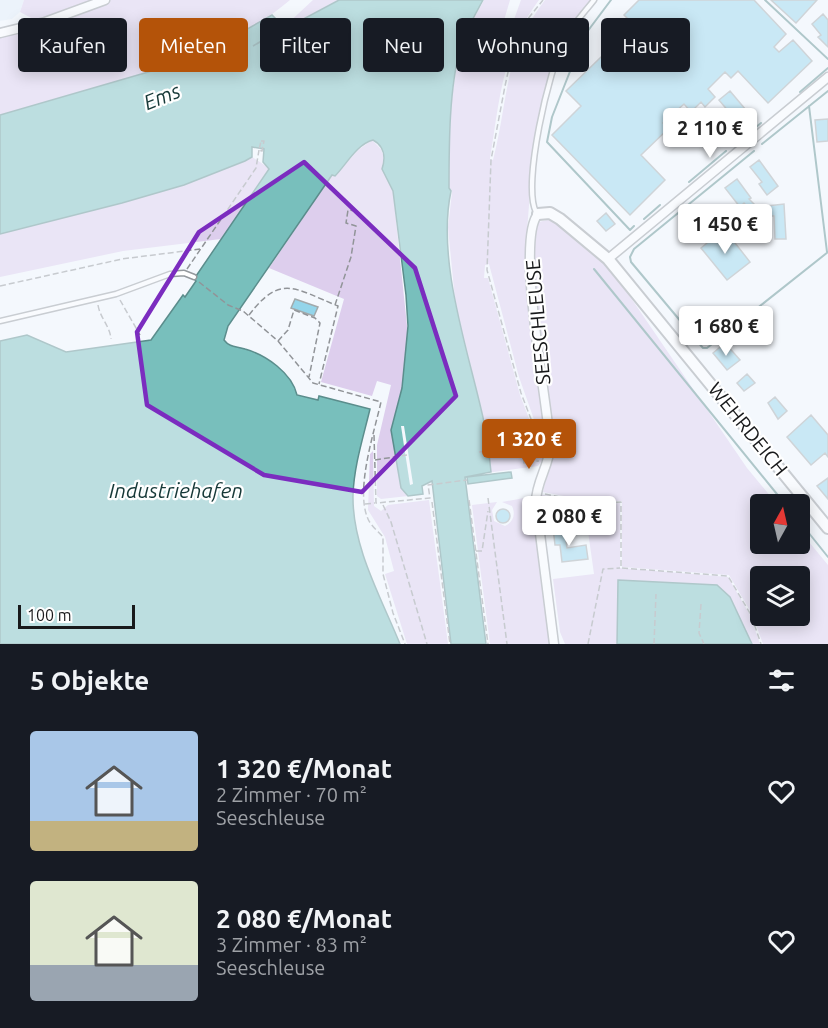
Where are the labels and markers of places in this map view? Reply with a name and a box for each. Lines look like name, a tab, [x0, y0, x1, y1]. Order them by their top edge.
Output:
pin: 2 110 €	[655, 108, 765, 159]
pin: 1 450 €	[670, 204, 780, 255]
pin: 1 680 €	[671, 306, 781, 357]
pin: 1 320 €	[474, 419, 584, 470]
pin: 2 080 €	[514, 496, 624, 547]

